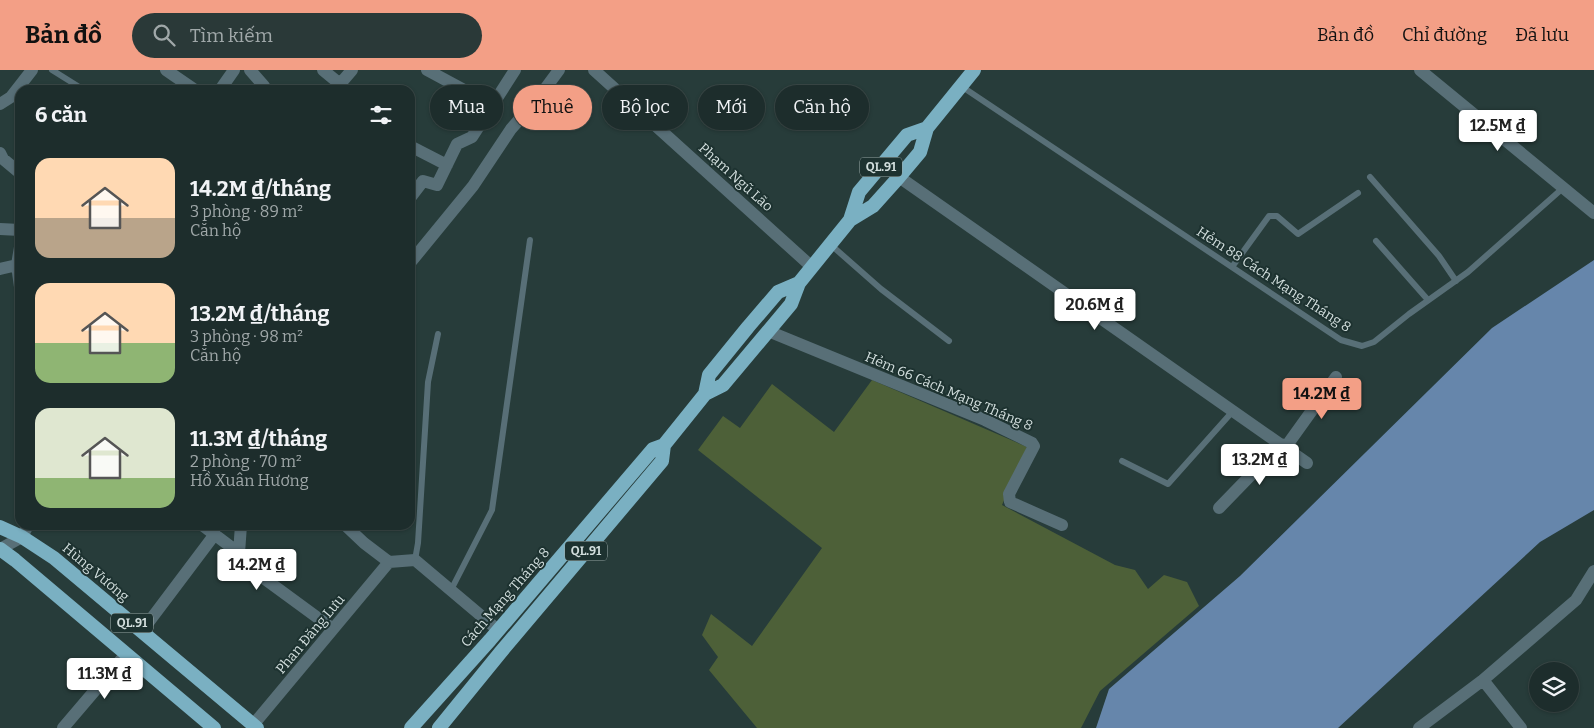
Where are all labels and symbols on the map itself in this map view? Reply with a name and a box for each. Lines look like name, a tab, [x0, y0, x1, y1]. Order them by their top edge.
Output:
pin: 12.5M ₫	[1452, 109, 1544, 152]
street label: Phạm Ngũ Lão	[695, 140, 776, 215]
road number: QL.91	[860, 158, 902, 176]
street label: Hẻm 88 Cách Mạng Tháng 8	[1193, 223, 1354, 336]
pin: 20.6M ₫	[1049, 288, 1141, 331]
street label: Hẻm 66 Cách Mạng Tháng 8	[862, 348, 1035, 435]
pin: 14.2M ₫	[1276, 378, 1368, 420]
pin: 13.2M ₫	[1214, 444, 1306, 486]
street label: Hùng Vương	[59, 540, 133, 605]
road number: QL.91	[565, 542, 607, 561]
street label: Cách Mạng Tháng 8	[457, 544, 553, 651]
pin: 14.2M ₫	[211, 548, 303, 591]
street label: Phan Đăng Lưu	[272, 591, 349, 677]
road number: QL.91	[111, 614, 153, 632]
pin: 11.3M ₫	[59, 658, 151, 700]

